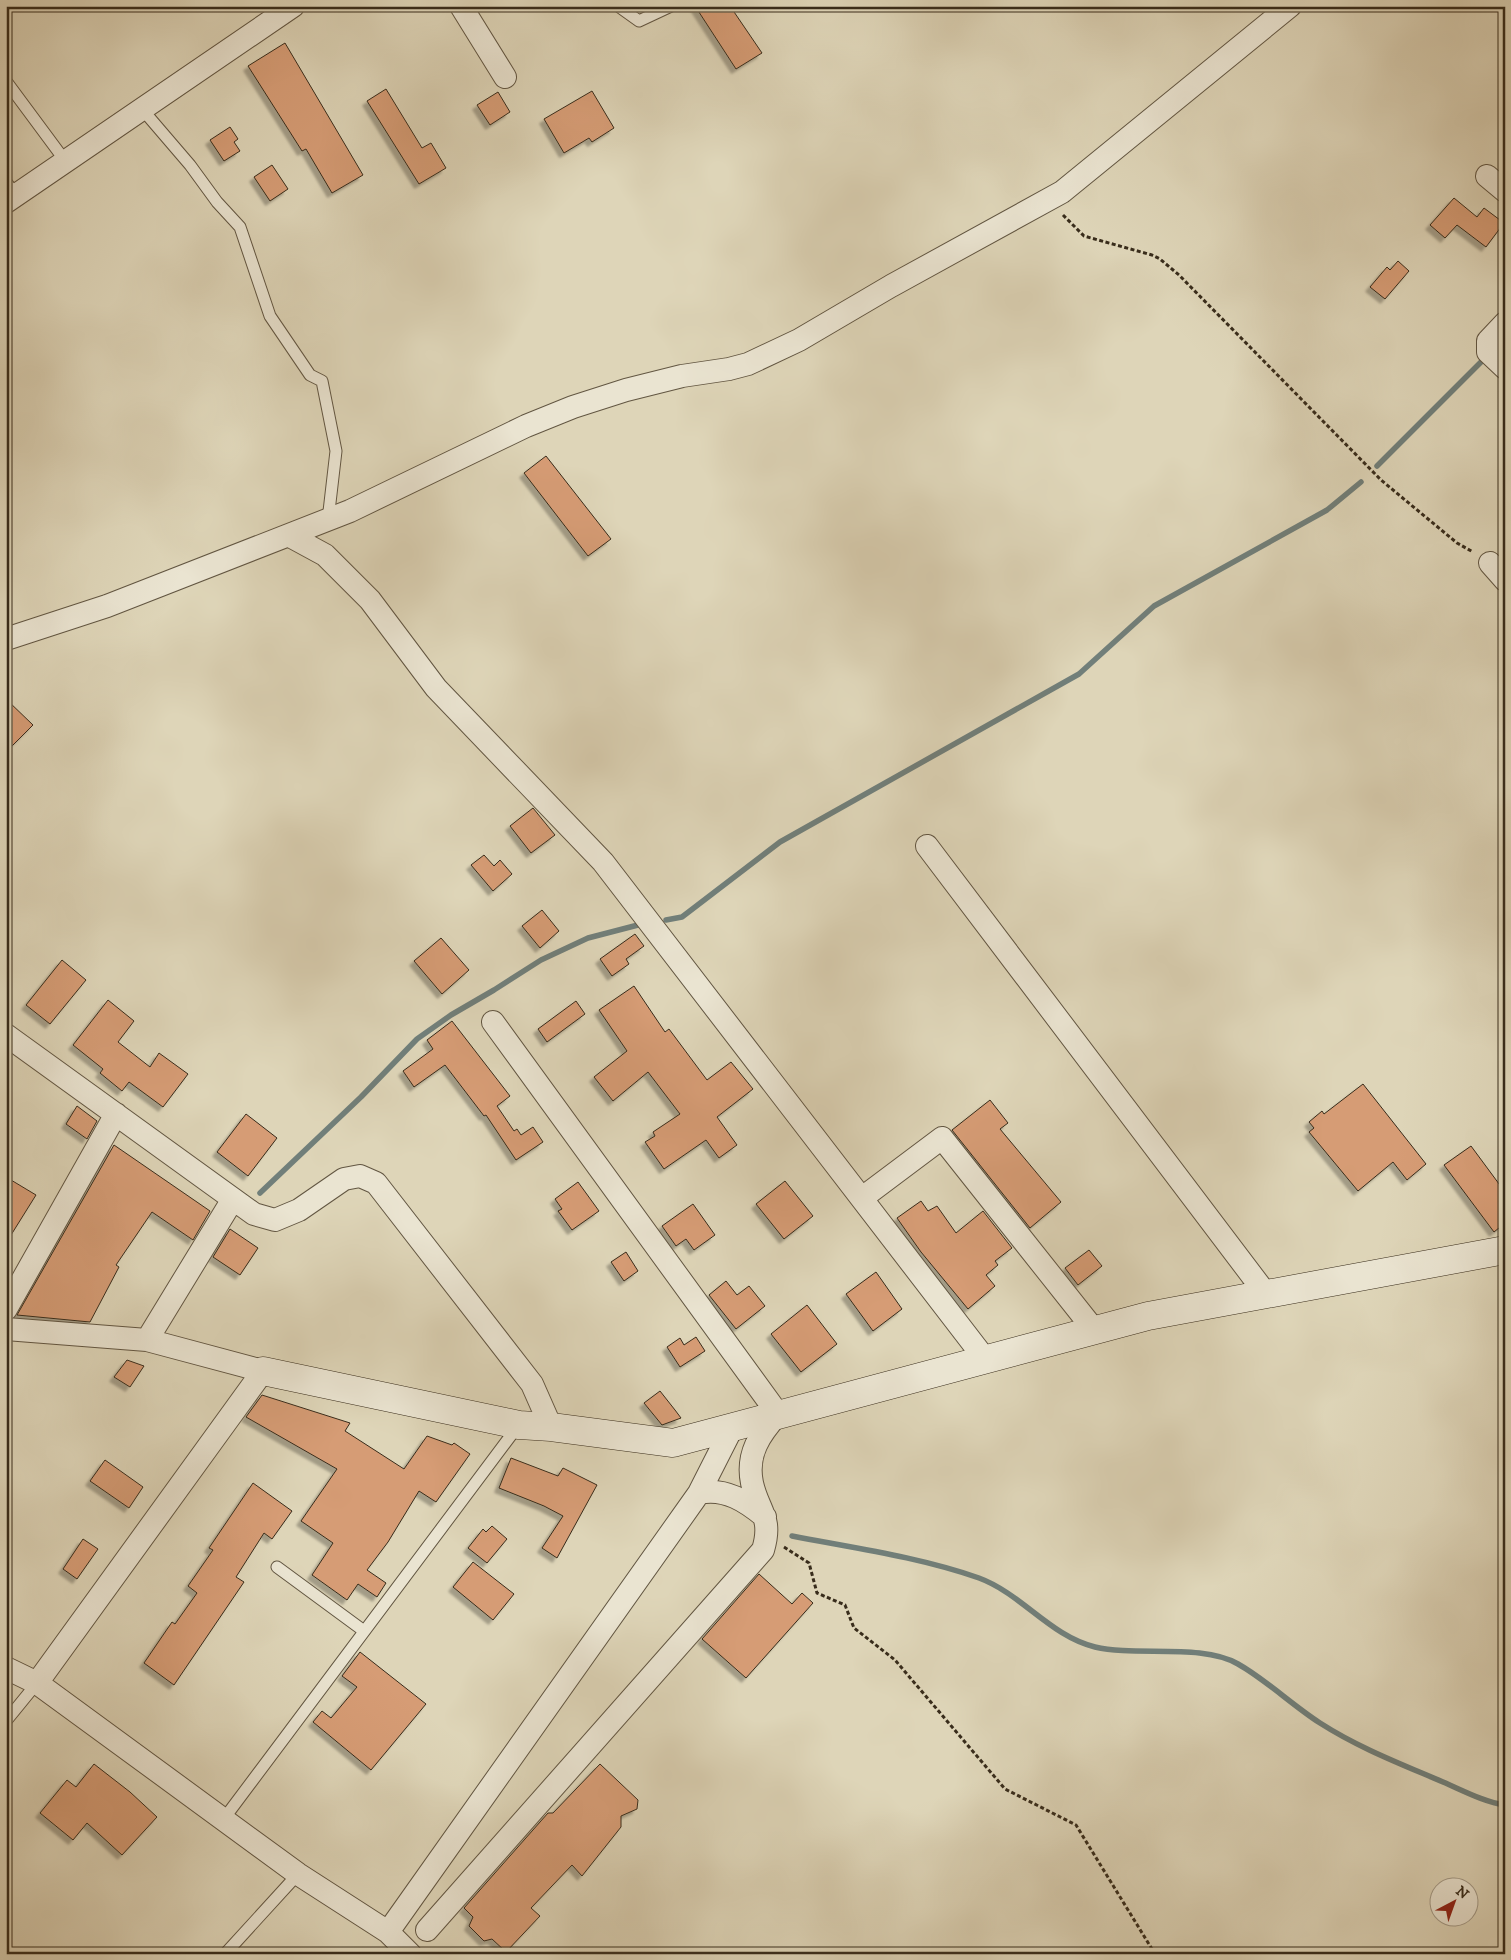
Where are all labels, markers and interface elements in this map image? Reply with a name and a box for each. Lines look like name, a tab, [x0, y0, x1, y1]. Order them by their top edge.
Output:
north arrow	[1428, 1878, 1478, 1928]
text: N	[1452, 1882, 1472, 1904]

